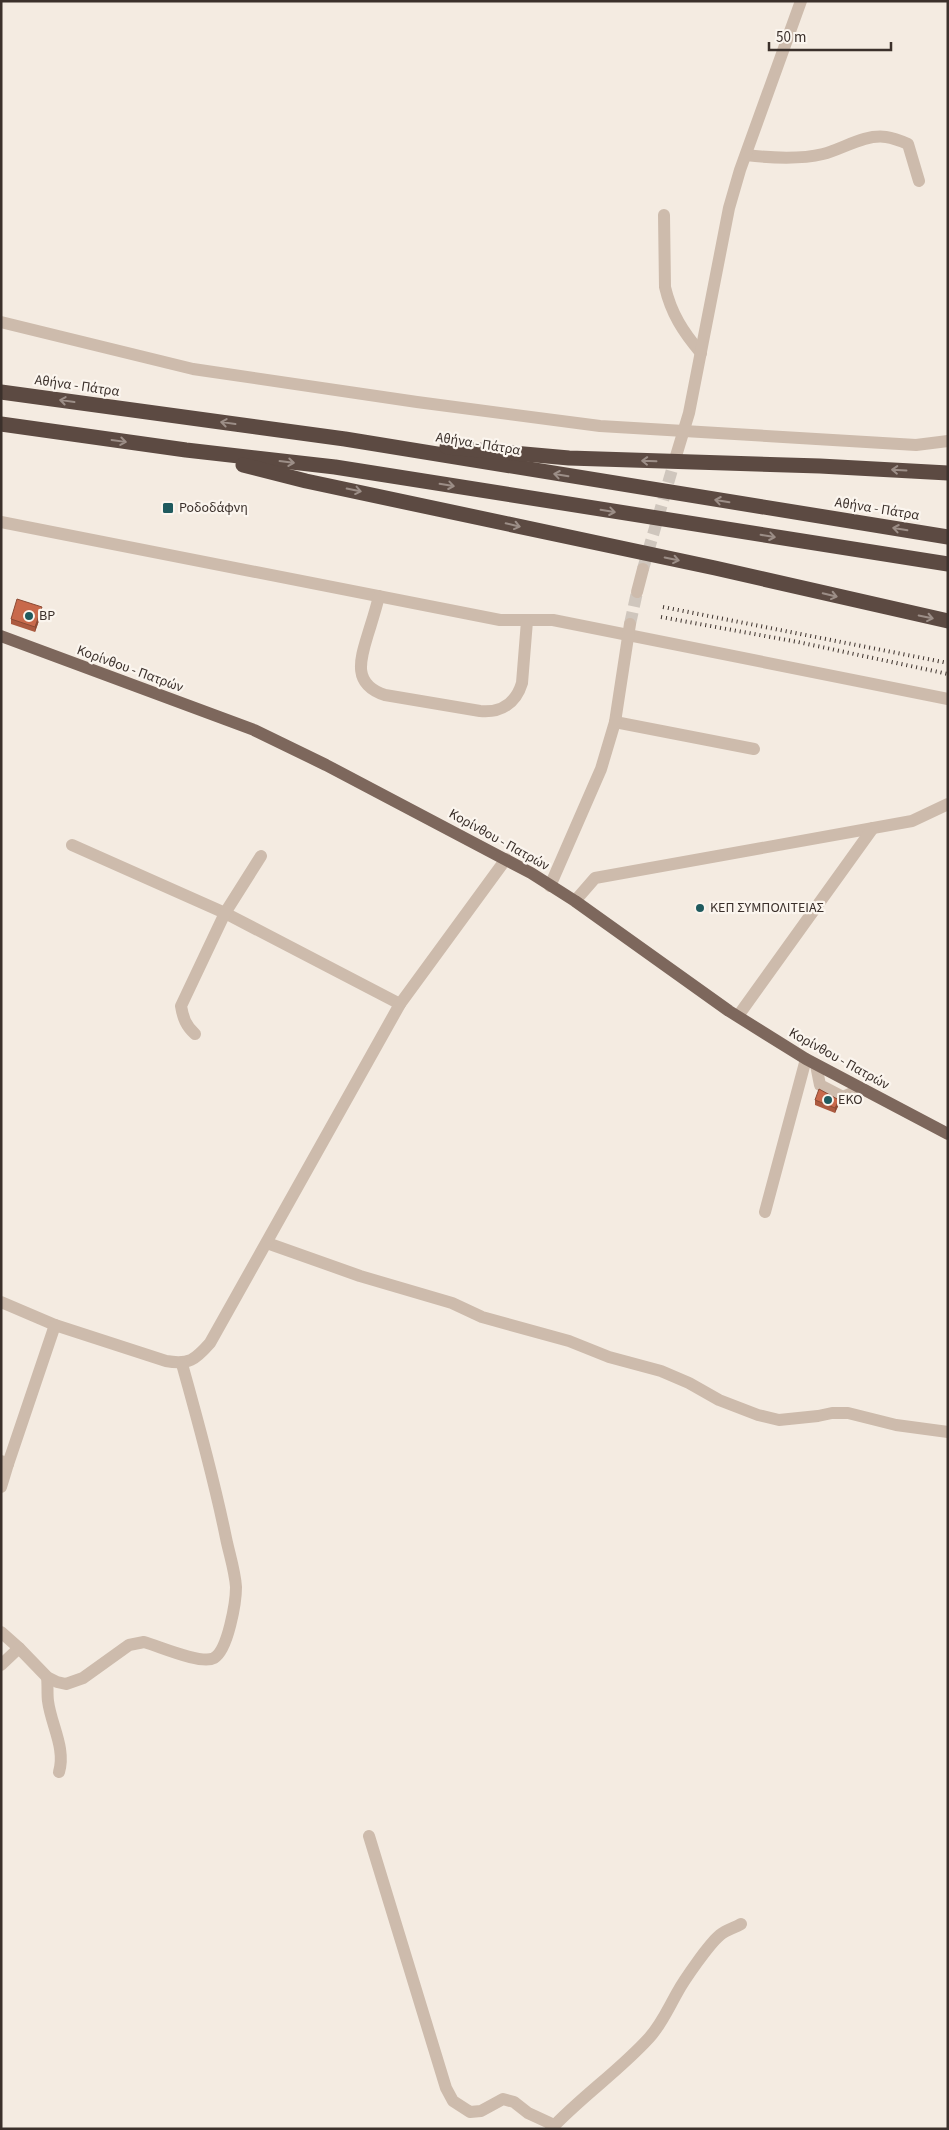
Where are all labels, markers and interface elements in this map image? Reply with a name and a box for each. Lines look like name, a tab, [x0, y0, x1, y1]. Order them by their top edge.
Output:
scale bar	[769, 20, 892, 52]
text: 50 m	[776, 27, 806, 48]
street label: Αθήνα - Πάτρα	[33, 370, 121, 402]
one-way arrow	[59, 396, 75, 406]
one-way arrow	[220, 418, 236, 428]
street label: Αθήνα - Πάτρα	[434, 427, 522, 461]
one-way arrow	[110, 436, 126, 446]
one-way arrow	[642, 456, 658, 466]
one-way arrow	[278, 457, 294, 467]
one-way arrow	[891, 466, 907, 475]
one-way arrow	[554, 469, 570, 479]
one-way arrow	[439, 481, 455, 491]
one-way arrow	[346, 486, 362, 496]
street label: Αθήνα - Πάτρα	[833, 492, 921, 526]
one-way arrow	[714, 495, 730, 505]
place label: Ροδοδάφνη	[179, 498, 248, 518]
marker: Ροδοδάφνη	[161, 501, 175, 515]
one-way arrow	[599, 506, 615, 516]
one-way arrow	[504, 521, 520, 530]
one-way arrow	[892, 524, 908, 534]
one-way arrow	[760, 532, 776, 542]
one-way arrow	[663, 554, 679, 564]
one-way arrow	[822, 591, 838, 600]
place label: BP	[39, 606, 55, 626]
marker: BP	[23, 610, 35, 622]
one-way arrow	[918, 612, 934, 622]
street label: Κορίνθου - Πατρών	[74, 640, 186, 698]
street label: Κορίνθου - Πατρών	[445, 804, 553, 876]
place label: ΚΕΠ ΣΥΜΠΟΛΙΤΕΙΑΣ	[710, 898, 825, 918]
marker: ΚΕΠ ΣΥΜΠΟΛΙΤΕΙΑΣ	[694, 902, 706, 914]
street label: Κορίνθου - Πατρών	[785, 1023, 893, 1095]
place label: EKO	[838, 1090, 863, 1110]
marker: EKO	[822, 1094, 834, 1106]

